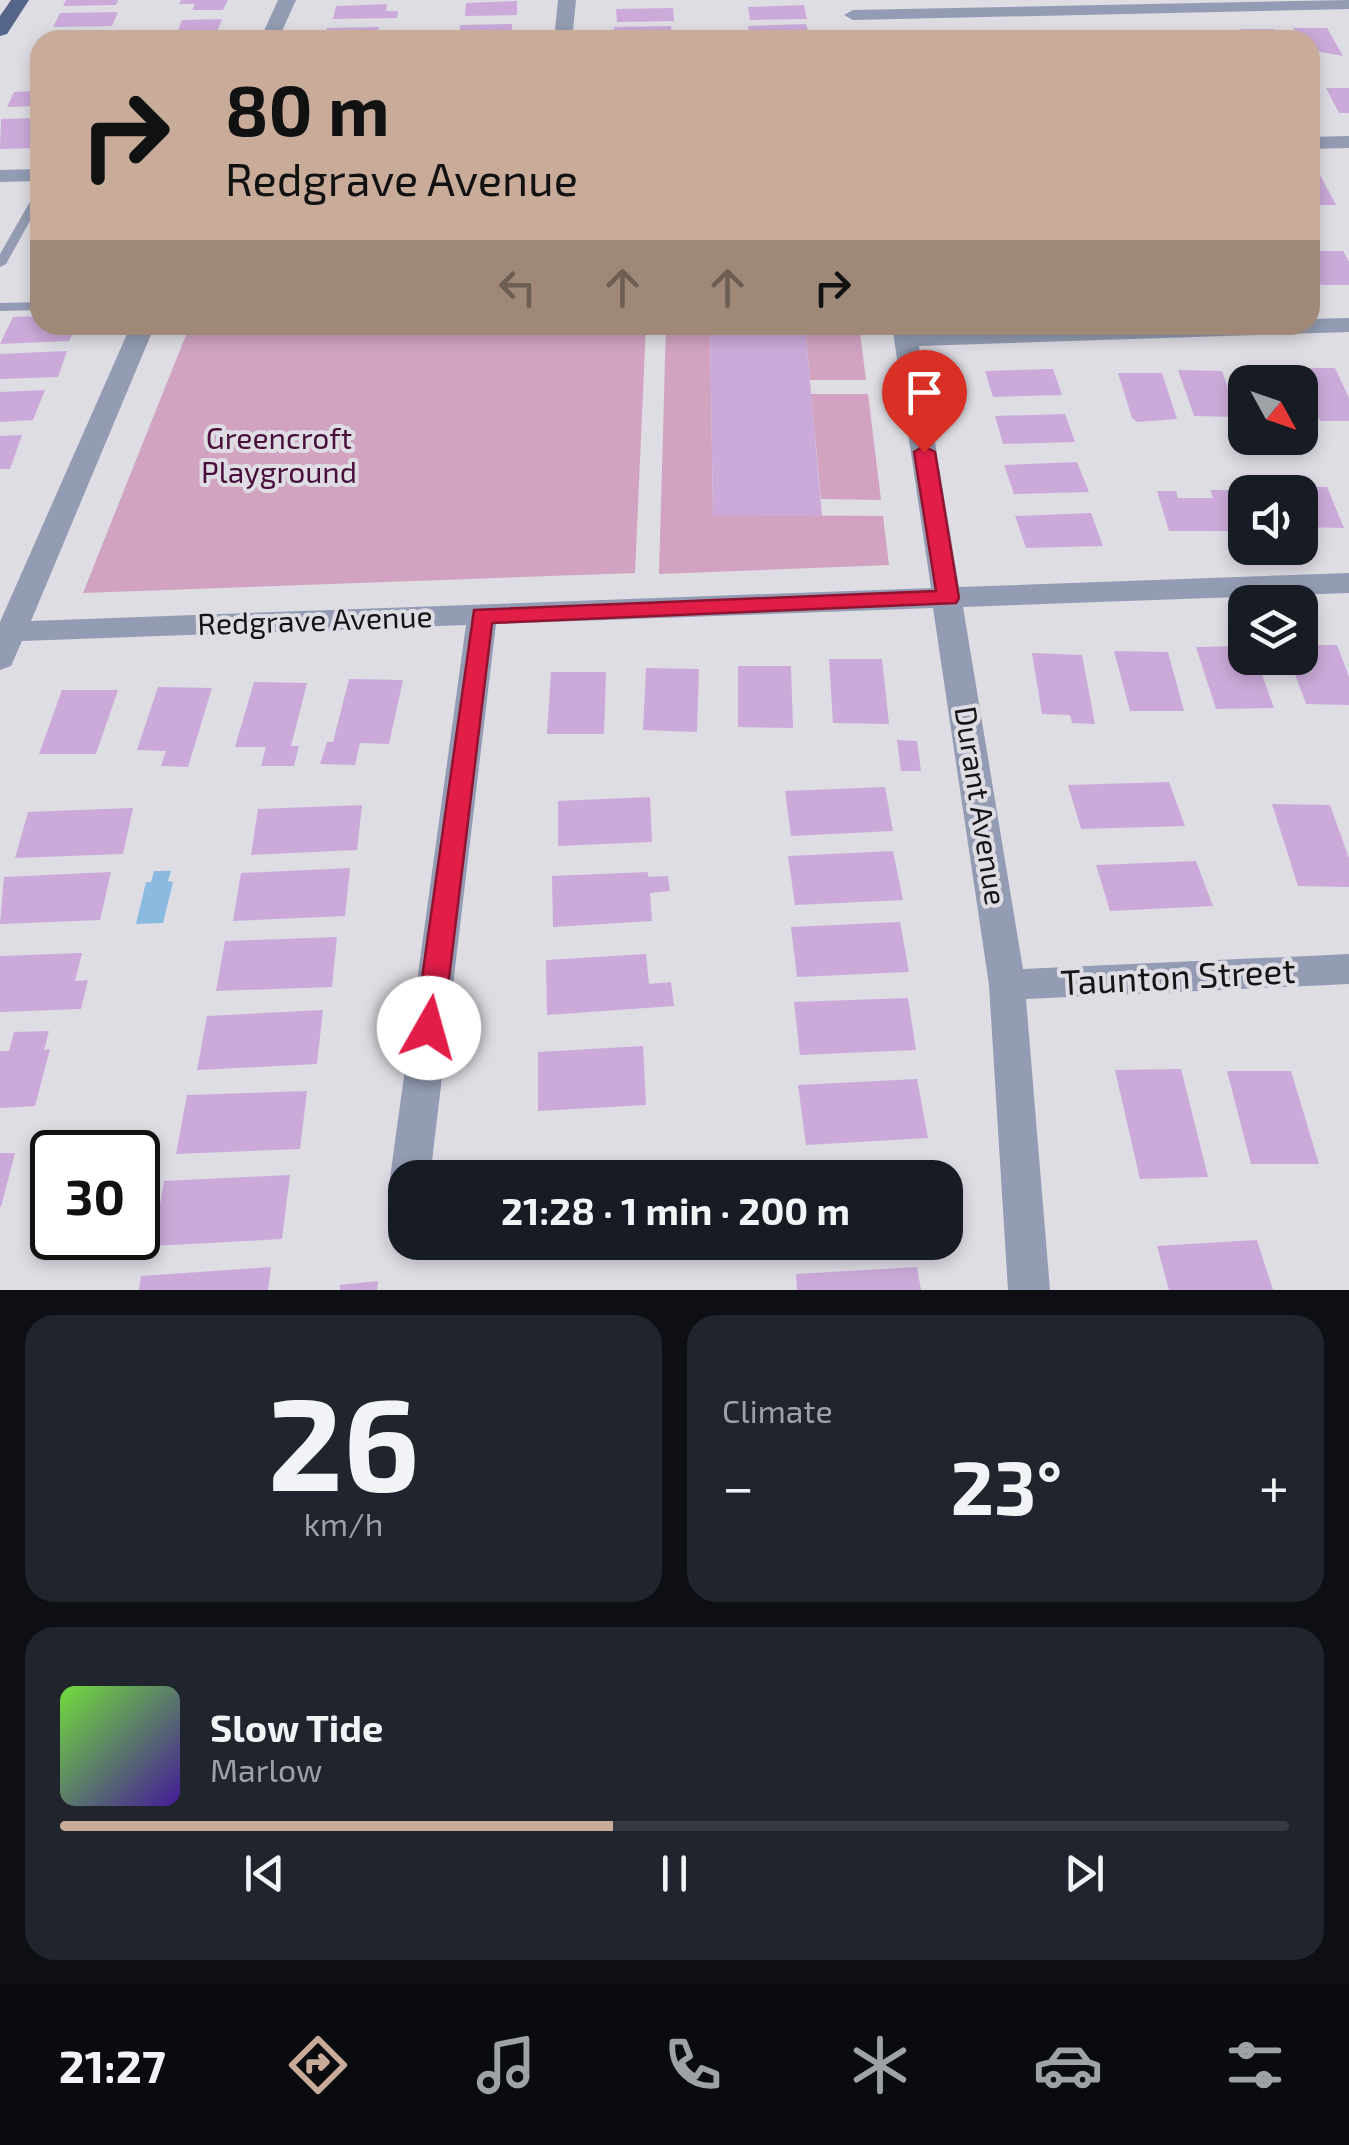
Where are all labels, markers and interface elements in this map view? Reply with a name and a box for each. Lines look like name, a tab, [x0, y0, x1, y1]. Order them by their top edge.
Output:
text: 80 m	[225, 66, 390, 150]
icon: right	[60, 70, 190, 200]
text: Redgrave Avenue	[225, 151, 578, 205]
icon: left	[490, 260, 545, 315]
icon: ahead	[595, 260, 650, 315]
icon: ahead	[700, 260, 755, 315]
icon: right	[805, 260, 860, 315]
pin	[882, 350, 967, 453]
icon: arrive	[897, 365, 952, 420]
north arrow	[1228, 365, 1318, 455]
map controls	[1228, 365, 1318, 675]
park label: Greencroft Playground	[201, 419, 357, 489]
button: sound	[1228, 475, 1318, 565]
button: layers	[1228, 585, 1318, 675]
street label: Redgrave Avenue	[197, 597, 433, 641]
street label: Durant Avenue	[948, 704, 1015, 908]
street label: Taunton Street	[1059, 948, 1296, 1002]
position arrow	[377, 976, 481, 1080]
speed limit sign: 30	[30, 1130, 160, 1260]
text: 21:28 · 1 min · 200 m	[501, 1187, 850, 1233]
text: 26	[267, 1361, 420, 1517]
text: Climate	[722, 1391, 833, 1429]
text: 23°	[950, 1440, 1062, 1530]
text: −	[722, 1452, 754, 1518]
text: +	[1259, 1452, 1289, 1518]
text: km/h	[304, 1504, 383, 1542]
text: Slow Tide	[210, 1704, 383, 1750]
text: Marlow	[210, 1750, 322, 1788]
icon: previous	[237, 1846, 292, 1901]
icon: pause	[647, 1846, 702, 1901]
icon: next	[1057, 1846, 1112, 1901]
icon: directions	[283, 2030, 353, 2100]
icon: music	[471, 2030, 541, 2100]
icon: phone	[658, 2030, 728, 2100]
icon: climate	[845, 2030, 915, 2100]
icon: car	[1033, 2030, 1103, 2100]
icon: filters	[1220, 2030, 1290, 2100]
text: 21:27	[59, 2038, 166, 2092]

